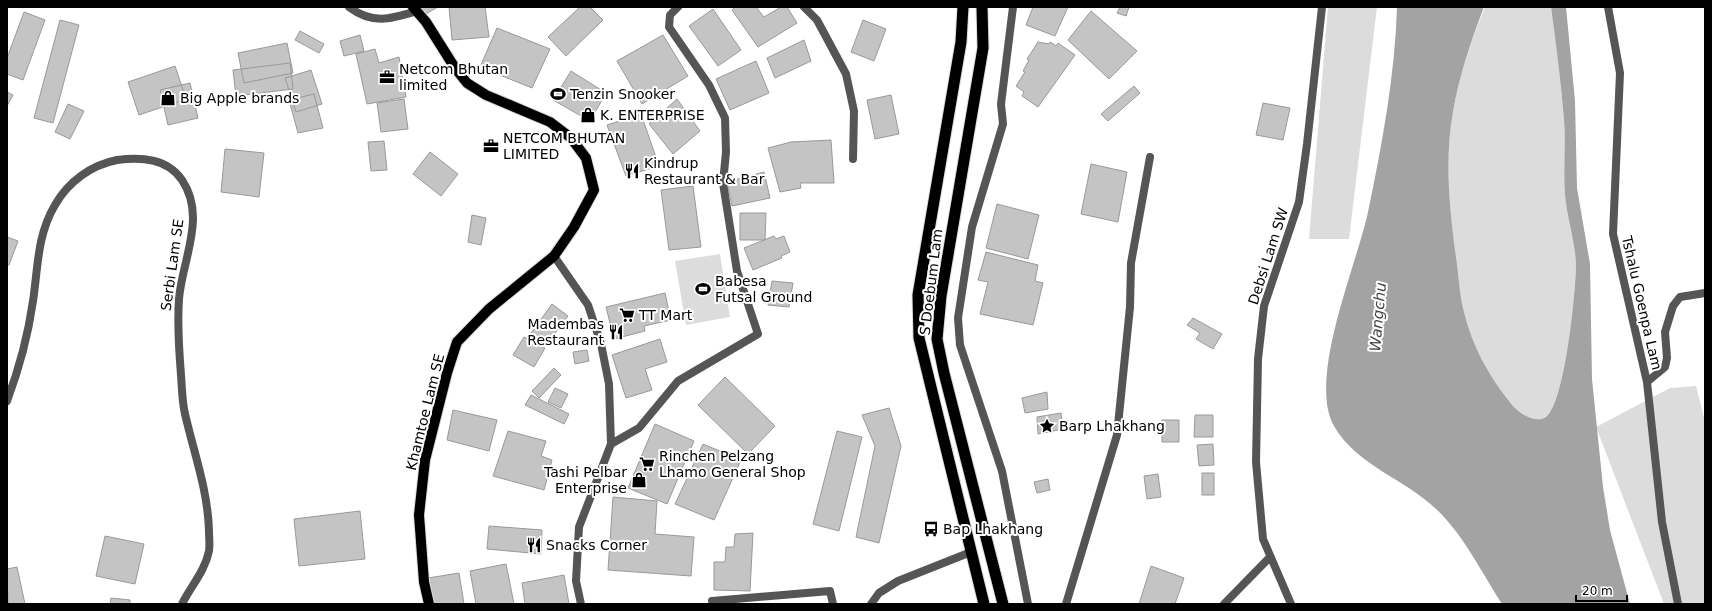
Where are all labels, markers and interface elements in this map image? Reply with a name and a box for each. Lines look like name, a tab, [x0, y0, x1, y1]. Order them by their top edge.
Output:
place label: Netcom Bhutan limited	[399, 61, 508, 93]
office icon: Netcom Bhutan limited	[378, 68, 396, 86]
sports icon: Tenzin Snooker	[549, 85, 567, 103]
place label: Tenzin Snooker	[569, 86, 675, 102]
shop icon: Big Apple brands	[159, 89, 177, 107]
place label: Big Apple brands	[180, 90, 299, 106]
shop icon: K. ENTERPRISE	[579, 106, 597, 124]
place label: K. ENTERPRISE	[600, 107, 705, 123]
place label: NETCOM BHUTAN LIMITED	[503, 130, 625, 162]
office icon: NETCOM BHUTAN LIMITED	[482, 137, 500, 155]
place label: Kindrup Restaurant & Bar	[644, 155, 765, 187]
restaurant icon: Kindrup Restaurant & Bar	[623, 162, 641, 180]
street label: Debsi Lam SW	[1245, 205, 1291, 307]
street label: Serbi Lam SE	[158, 218, 186, 312]
street label: S Doebum Lam	[917, 228, 945, 336]
street label: Tshalu Goenpa Lam	[1619, 233, 1665, 372]
place label: Babesa Futsal Ground	[715, 273, 812, 305]
sports icon: Babesa Futsal Ground	[694, 280, 712, 298]
water label: Wangchu	[1366, 282, 1390, 352]
supermarket icon: TT Mart	[618, 306, 636, 324]
place label: TT Mart	[638, 307, 693, 323]
place label: Madembas Restaurant	[527, 316, 604, 348]
restaurant icon: Madembas Restaurant	[607, 323, 625, 341]
street label: Khamtoe Lam SE	[403, 352, 447, 472]
place icon: Barp Lhakhang	[1038, 417, 1056, 435]
place label: Barp Lhakhang	[1059, 418, 1165, 434]
place label: Rinchen Pelzang Lhamo General Shop	[659, 448, 806, 480]
supermarket icon: Rinchen Pelzang Lhamo General Shop	[638, 455, 656, 473]
place label: Tashi Pelbar Enterprise	[543, 464, 627, 496]
shop icon: Tashi Pelbar Enterprise	[630, 471, 648, 489]
bus stop icon: Bap Lhakhang	[922, 520, 940, 538]
place label: Bap Lhakhang	[943, 521, 1043, 537]
restaurant icon: Snacks Corner	[525, 536, 543, 554]
place label: Snacks Corner	[546, 537, 647, 553]
scale bar	[1576, 577, 1627, 603]
text: 20 m	[1582, 584, 1613, 598]

